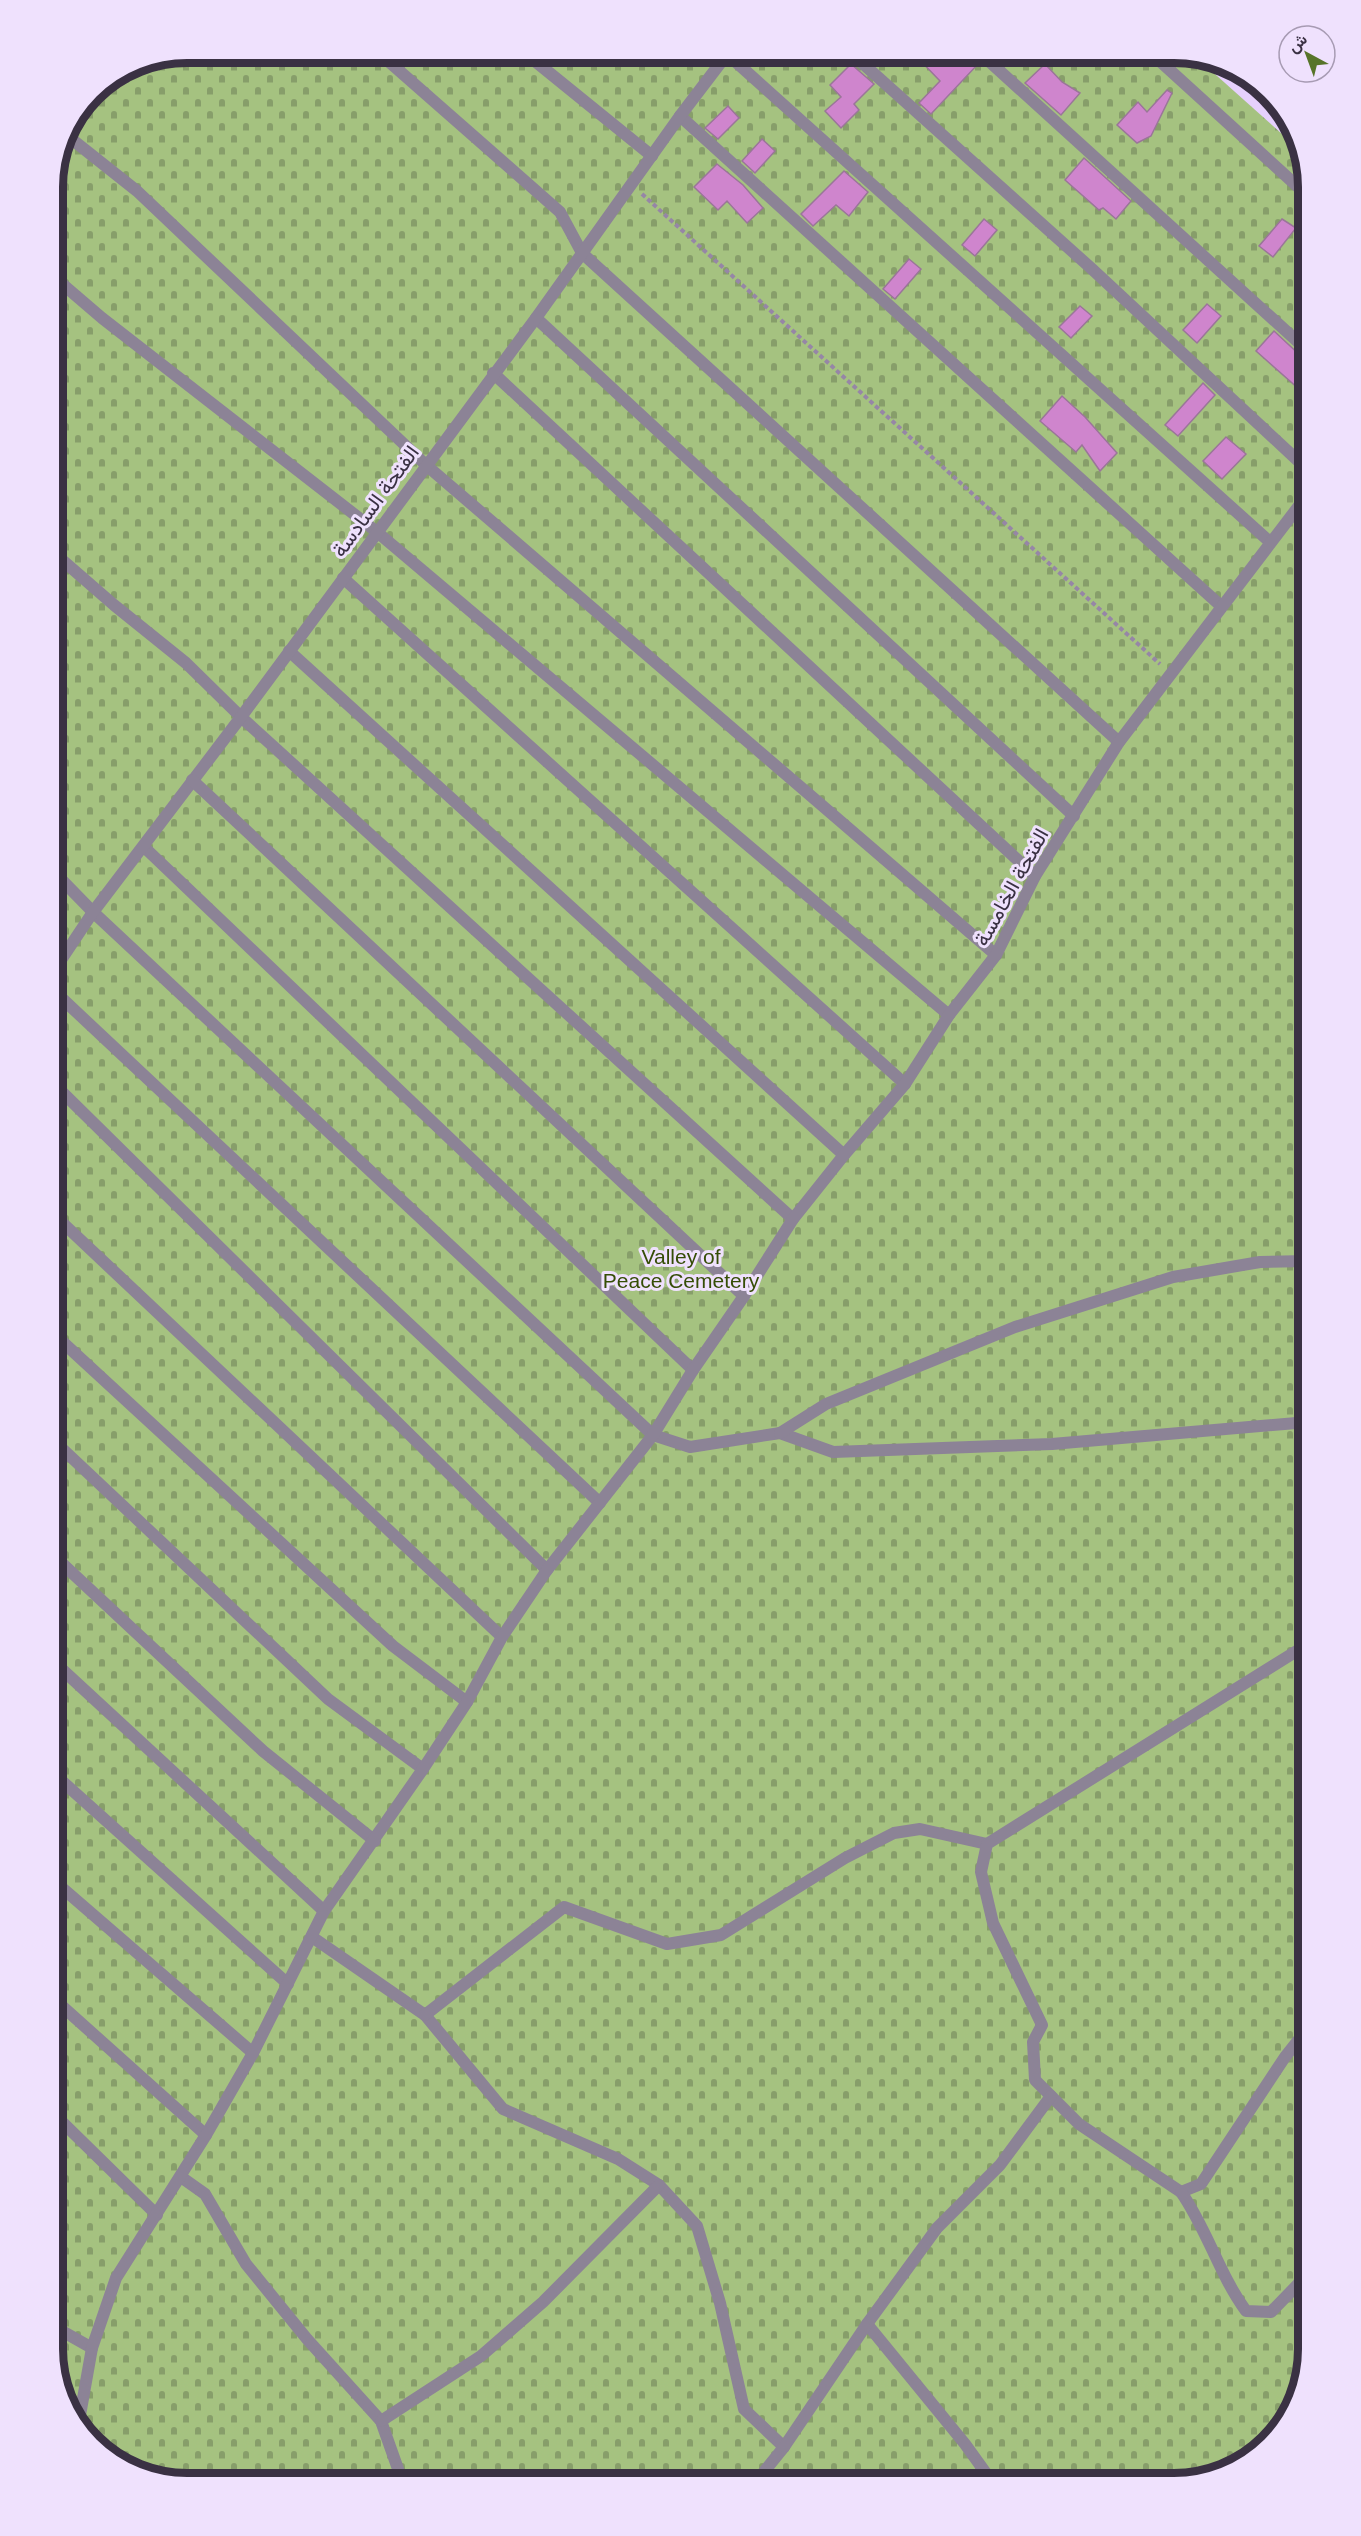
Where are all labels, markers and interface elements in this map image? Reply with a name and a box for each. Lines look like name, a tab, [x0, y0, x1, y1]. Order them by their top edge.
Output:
north arrow	[1277, 24, 1337, 84]
text: ش	[1285, 30, 1311, 57]
street label: الفتحة السادسة	[327, 441, 423, 561]
street label: الفتحة الخامسة	[969, 824, 1053, 950]
park label: Valley of Peace Cemetery	[603, 1245, 760, 1292]

